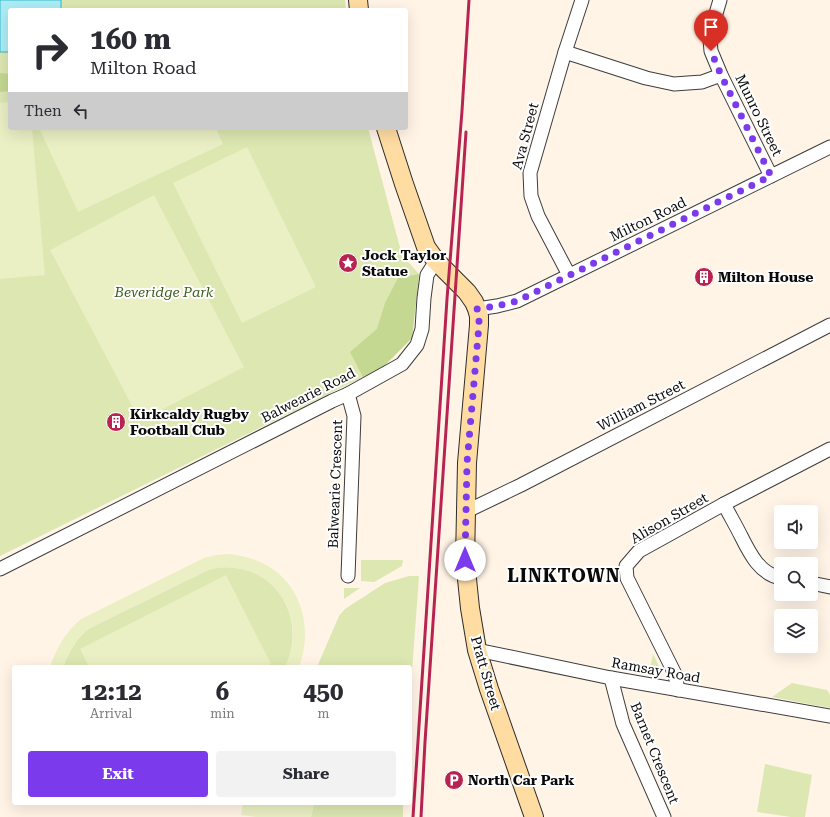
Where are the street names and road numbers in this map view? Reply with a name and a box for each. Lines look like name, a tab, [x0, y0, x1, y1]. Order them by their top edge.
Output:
street label: Munro Street	[732, 72, 786, 158]
street label: Ava Street	[508, 101, 542, 171]
street label: Milton Road	[607, 194, 689, 244]
street label: Balwearie Road	[258, 364, 358, 426]
street label: William Street	[595, 376, 687, 434]
street label: Balwearie Crescent	[325, 419, 345, 549]
street label: Alison Street	[627, 489, 711, 547]
street label: Pratt Street	[468, 634, 504, 712]
street label: Ramsay Road	[610, 654, 702, 686]
street label: Barnet Crescent	[627, 700, 683, 806]

